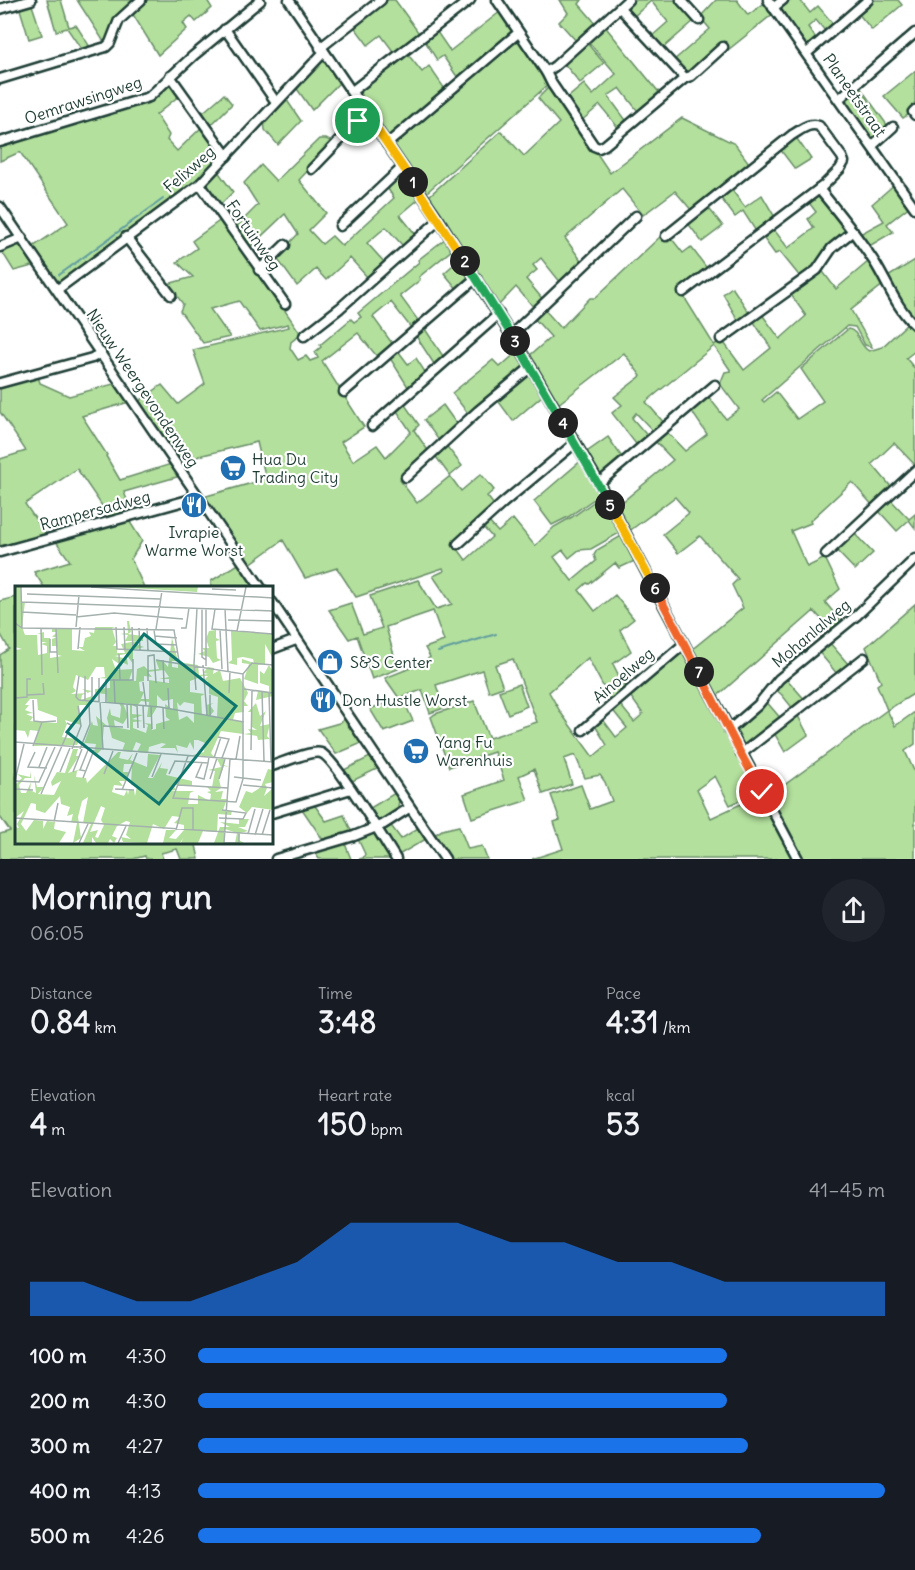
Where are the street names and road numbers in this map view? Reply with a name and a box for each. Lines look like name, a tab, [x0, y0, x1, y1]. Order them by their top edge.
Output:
street label: Planeetstraat	[819, 50, 891, 141]
street label: Oemrawsingweg	[22, 72, 144, 128]
street label: Felixweg	[159, 141, 219, 197]
street label: Fortuinweg	[222, 196, 286, 274]
street label: Nieuw Weergevondenweg	[82, 305, 204, 471]
street label: Rampersadweg	[38, 486, 152, 534]
street label: Mohanlalweg	[768, 595, 854, 671]
street label: Ainoelweg	[588, 643, 658, 707]

